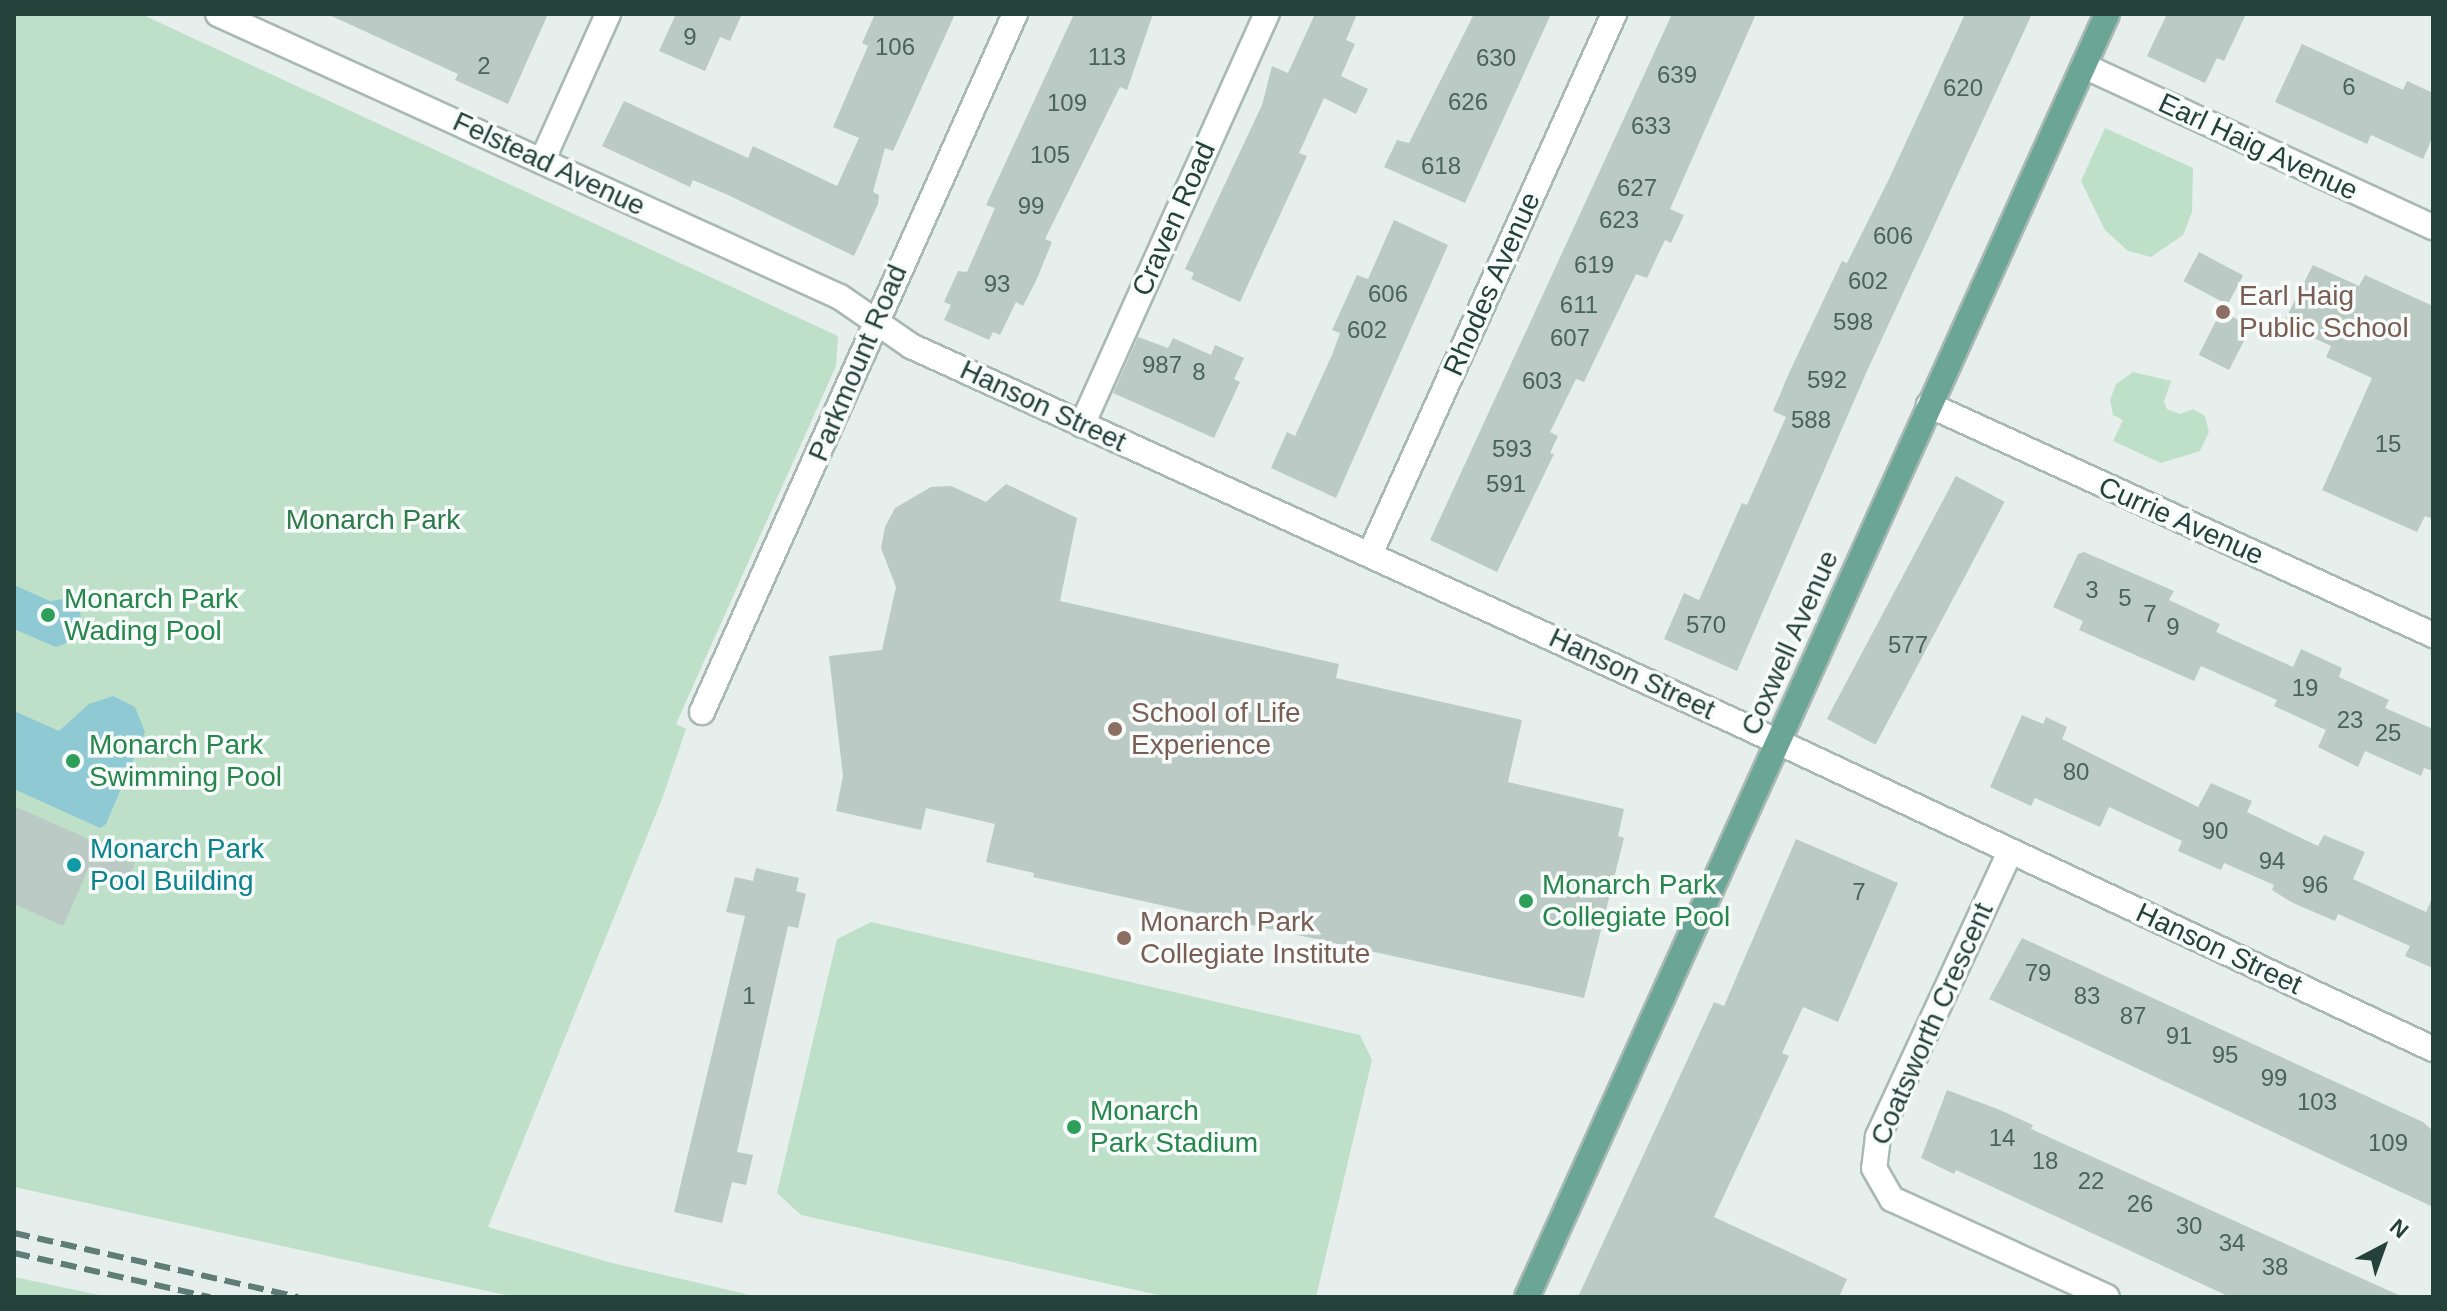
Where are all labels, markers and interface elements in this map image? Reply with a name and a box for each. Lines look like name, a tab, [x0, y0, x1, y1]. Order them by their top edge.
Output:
house number: 9	[683, 23, 697, 51]
house number: 106	[875, 33, 915, 61]
house number: 113	[1088, 43, 1126, 71]
house number: 630	[1476, 44, 1516, 72]
house number: 2	[477, 52, 491, 80]
house number: 639	[1657, 61, 1697, 89]
house number: 6	[2342, 73, 2356, 101]
house number: 620	[1943, 74, 1983, 102]
street label: Earl Haig Avenue	[2152, 86, 2364, 208]
house number: 626	[1448, 88, 1488, 116]
house number: 109	[1047, 89, 1087, 117]
street label: Felstead Avenue	[447, 104, 651, 224]
house number: 633	[1631, 112, 1671, 140]
street label: Craven Road	[1125, 137, 1223, 301]
house number: 105	[1030, 141, 1070, 169]
house number: 618	[1421, 152, 1461, 180]
house number: 627	[1617, 174, 1657, 202]
street label: Rhodes Avenue	[1436, 186, 1548, 382]
house number: 99	[1018, 192, 1044, 220]
house number: 623	[1599, 206, 1639, 234]
house number: 606	[1873, 222, 1913, 250]
house number: 619	[1574, 251, 1614, 279]
street label: Parkmount Road	[801, 260, 915, 466]
house number: 602	[1848, 267, 1888, 295]
house number: 93	[984, 270, 1010, 298]
place label: Earl Haig Public School	[2239, 279, 2409, 345]
house number: 606	[1368, 280, 1408, 308]
house number: 611	[1560, 291, 1598, 319]
marker: Earl Haig Public School	[2214, 303, 2232, 321]
house number: 598	[1833, 308, 1873, 336]
house number: 602	[1347, 316, 1387, 344]
house number: 607	[1550, 324, 1590, 352]
house number: 987	[1142, 351, 1182, 379]
street label: Hanson Street	[955, 353, 1131, 459]
house number: 8	[1192, 358, 1206, 386]
house number: 592	[1807, 366, 1847, 394]
house number: 603	[1522, 367, 1562, 395]
house number: 588	[1791, 406, 1831, 434]
house number: 15	[2375, 430, 2401, 458]
house number: 593	[1492, 435, 1532, 463]
street label: Currie Avenue	[2093, 469, 2269, 573]
house number: 591	[1486, 470, 1526, 498]
park label: Monarch Park	[286, 503, 460, 537]
street label: Coxwell Avenue	[1734, 545, 1846, 741]
house number: 3	[2085, 576, 2099, 604]
place label: Monarch Park Wading Pool	[64, 582, 238, 648]
house number: 5	[2118, 584, 2132, 612]
house number: 7	[2143, 600, 2157, 628]
marker: Monarch Park Wading Pool	[39, 606, 57, 624]
house number: 570	[1686, 611, 1726, 639]
house number: 9	[2166, 613, 2180, 641]
street label: Hanson Street	[1544, 621, 1720, 727]
house number: 577	[1888, 631, 1928, 659]
house number: 19	[2292, 674, 2318, 702]
place label: School of Life Experience	[1131, 696, 1301, 762]
house number: 23	[2337, 706, 2363, 734]
house number: 25	[2375, 719, 2401, 747]
marker: School of Life Experience	[1106, 720, 1124, 738]
place label: Monarch Park Swimming Pool	[89, 728, 282, 794]
marker: Monarch Park Swimming Pool	[64, 752, 82, 770]
house number: 80	[2063, 758, 2089, 786]
house number: 90	[2202, 817, 2228, 845]
place label: Monarch Park Pool Building	[90, 832, 264, 898]
house number: 94	[2259, 847, 2285, 875]
marker: Monarch Park Pool Building	[65, 856, 83, 874]
place label: Monarch Park Collegiate Pool	[1542, 868, 1730, 934]
house number: 96	[2302, 871, 2328, 899]
house number: 7	[1852, 878, 1866, 906]
marker: Monarch Park Collegiate Pool	[1517, 892, 1535, 910]
street label: Hanson Street	[2131, 896, 2307, 1002]
street label: Coatsworth Crescent	[1863, 898, 2001, 1150]
place label: Monarch Park Collegiate Institute	[1140, 905, 1370, 971]
marker: Monarch Park Collegiate Institute	[1115, 929, 1133, 947]
house number: 79	[2025, 959, 2051, 987]
house number: 1	[742, 982, 756, 1010]
house number: 83	[2074, 982, 2100, 1010]
house number: 87	[2120, 1002, 2146, 1030]
house number: 91	[2166, 1022, 2192, 1050]
house number: 95	[2212, 1041, 2238, 1069]
house number: 99	[2261, 1064, 2287, 1092]
house number: 103	[2297, 1088, 2337, 1116]
place label: Monarch Park Stadium	[1090, 1094, 1258, 1160]
marker: Monarch Park Stadium	[1065, 1118, 1083, 1136]
house number: 14	[1989, 1124, 2015, 1152]
house number: 109	[2368, 1129, 2408, 1157]
house number: 18	[2032, 1147, 2058, 1175]
house number: 22	[2078, 1167, 2104, 1195]
house number: 26	[2127, 1190, 2153, 1218]
north arrow	[2343, 1207, 2423, 1287]
house number: 30	[2176, 1212, 2202, 1240]
text: N	[2385, 1214, 2413, 1243]
house number: 34	[2219, 1229, 2245, 1257]
house number: 38	[2262, 1253, 2288, 1281]

